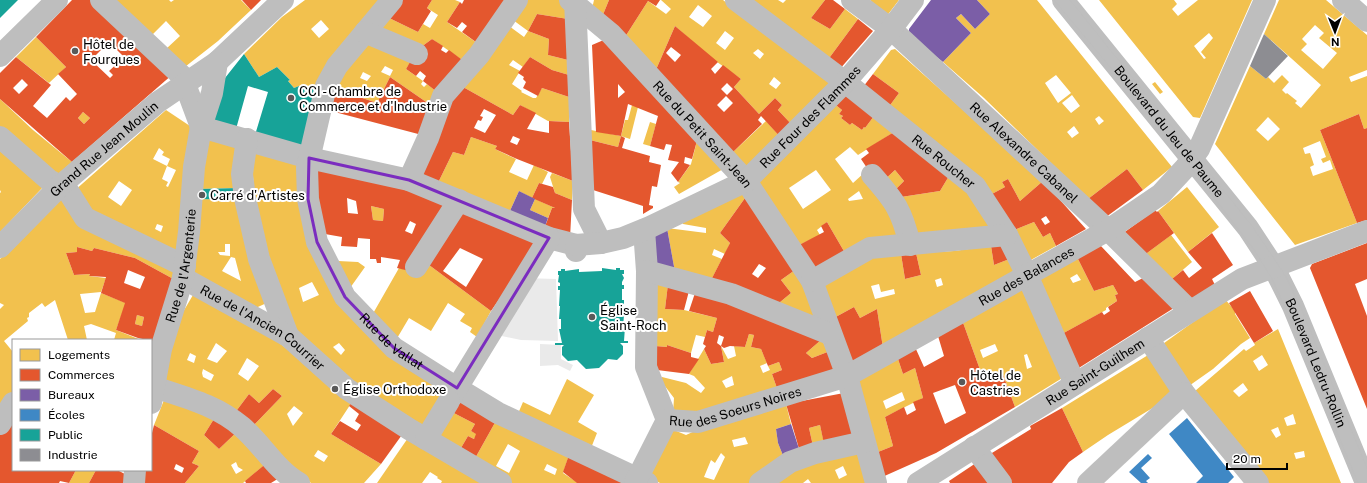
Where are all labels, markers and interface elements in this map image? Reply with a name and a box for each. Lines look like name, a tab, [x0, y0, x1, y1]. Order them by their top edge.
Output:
north arrow	[1315, 12, 1355, 52]
text: N	[1331, 36, 1340, 48]
place label: Hôtel de Fourques	[83, 37, 140, 67]
marker: Hôtel de Fourques	[70, 46, 80, 56]
street label: Rue Four des Flammes	[756, 62, 863, 171]
street label: Boulevard du Jeu de Paume	[1112, 62, 1227, 200]
street label: Rue du Petit Saint-Jean	[650, 78, 756, 190]
place label: CCI - Chambre de Commerce et d'Industrie	[299, 84, 447, 114]
marker: CCI - Chambre de Commerce et d'Industrie	[286, 93, 296, 103]
street label: Grand Rue Jean Moulin	[47, 98, 161, 200]
street label: Rue Alexandre Cabanel	[967, 99, 1081, 206]
street label: Rue Roucher	[909, 131, 979, 191]
place label: Carré d'Artistes	[210, 188, 305, 203]
marker: Carré d'Artistes	[197, 190, 207, 200]
street label: Rue de l'Argenterie	[162, 208, 198, 324]
street label: Rue des Balances	[976, 243, 1076, 308]
street label: Rue de l'Ancien Courrier	[198, 282, 328, 373]
street label: Boulevard Ledru-Rollin	[1283, 295, 1350, 429]
place label: Église Saint-Roch	[600, 302, 666, 333]
street label: Rue de Vallat	[357, 310, 426, 372]
marker: Église Saint-Roch	[587, 312, 597, 322]
street label: Rue Saint-Guilhem	[1043, 335, 1147, 408]
legend	[12, 339, 152, 471]
text: Logements	[48, 348, 110, 362]
text: Commerces	[48, 368, 115, 382]
place label: Hôtel de Castries	[970, 368, 1021, 398]
marker: Hôtel de Castries	[957, 377, 967, 387]
place label: Église Orthodoxe	[343, 381, 446, 397]
street label: Rue des Soeurs Noires	[669, 383, 803, 430]
marker: Église Orthodoxe	[330, 384, 340, 394]
text: Bureaux	[48, 388, 95, 402]
text: Écoles	[48, 408, 85, 422]
text: Public	[48, 428, 83, 442]
scale bar	[1227, 445, 1287, 471]
text: Industrie	[48, 448, 98, 462]
text: 20 m	[1233, 452, 1261, 466]

